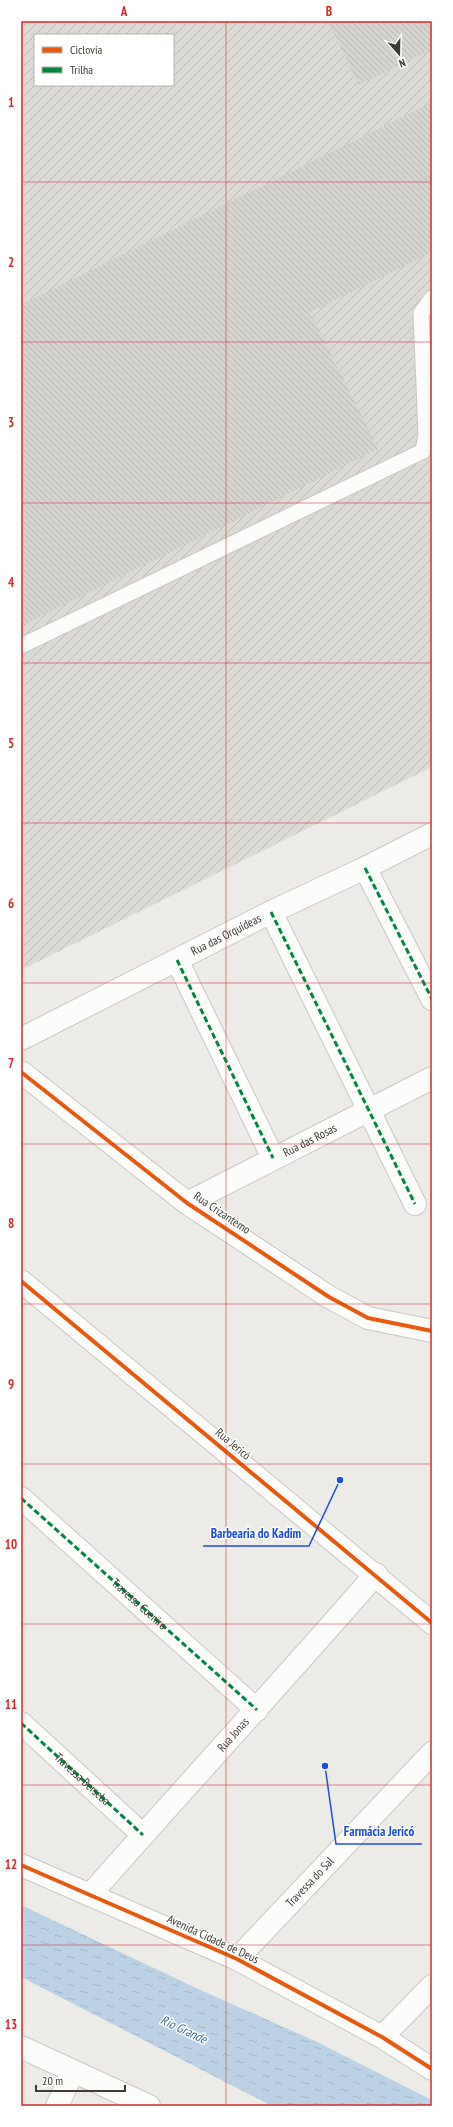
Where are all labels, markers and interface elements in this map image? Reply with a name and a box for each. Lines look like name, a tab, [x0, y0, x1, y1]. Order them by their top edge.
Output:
text: A	[120, 3, 128, 20]
text: B	[326, 3, 332, 20]
legend	[34, 34, 174, 86]
north arrow	[379, 34, 419, 74]
text: Ciclovia	[70, 42, 102, 57]
text: N	[397, 56, 408, 71]
text: Trilha	[70, 62, 93, 77]
text: 1	[8, 94, 14, 111]
text: 2	[8, 254, 14, 271]
text: 3	[8, 414, 14, 431]
text: 4	[8, 574, 15, 591]
text: 5	[8, 735, 14, 752]
text: 6	[8, 895, 14, 912]
street label: Rua das Orquídeas	[188, 910, 264, 958]
text: 7	[8, 1055, 14, 1072]
street label: Rua das Rosas	[280, 1120, 339, 1160]
street label: Rua Crizantemo	[191, 1188, 253, 1237]
text: 8	[8, 1215, 14, 1232]
text: 9	[8, 1376, 14, 1393]
street label: Rua Jericó	[213, 1425, 254, 1463]
callout: Barbearia do Kadim	[203, 1521, 309, 1546]
text: Barbearia do Kadim	[211, 1525, 302, 1542]
text: 10	[5, 1536, 17, 1553]
street label: Travessa Coeniro	[109, 1575, 170, 1633]
text: 11	[5, 1696, 17, 1713]
street label: Rua Jonas	[214, 1714, 252, 1754]
street label: Travessa Berseba	[51, 1749, 114, 1808]
callout: Farmácia Jericó	[336, 1819, 422, 1844]
text: Farmácia Jericó	[344, 1823, 414, 1840]
street label: Travessa do Sal	[282, 1853, 337, 1910]
text: 12	[5, 1856, 17, 1873]
street label: Avenida Cidade de Deus	[165, 1911, 261, 1966]
water label: Rio Grande	[158, 2011, 211, 2048]
text: 13	[5, 2016, 17, 2033]
scale bar	[36, 2067, 125, 2093]
text: 20 m	[42, 2073, 63, 2088]

